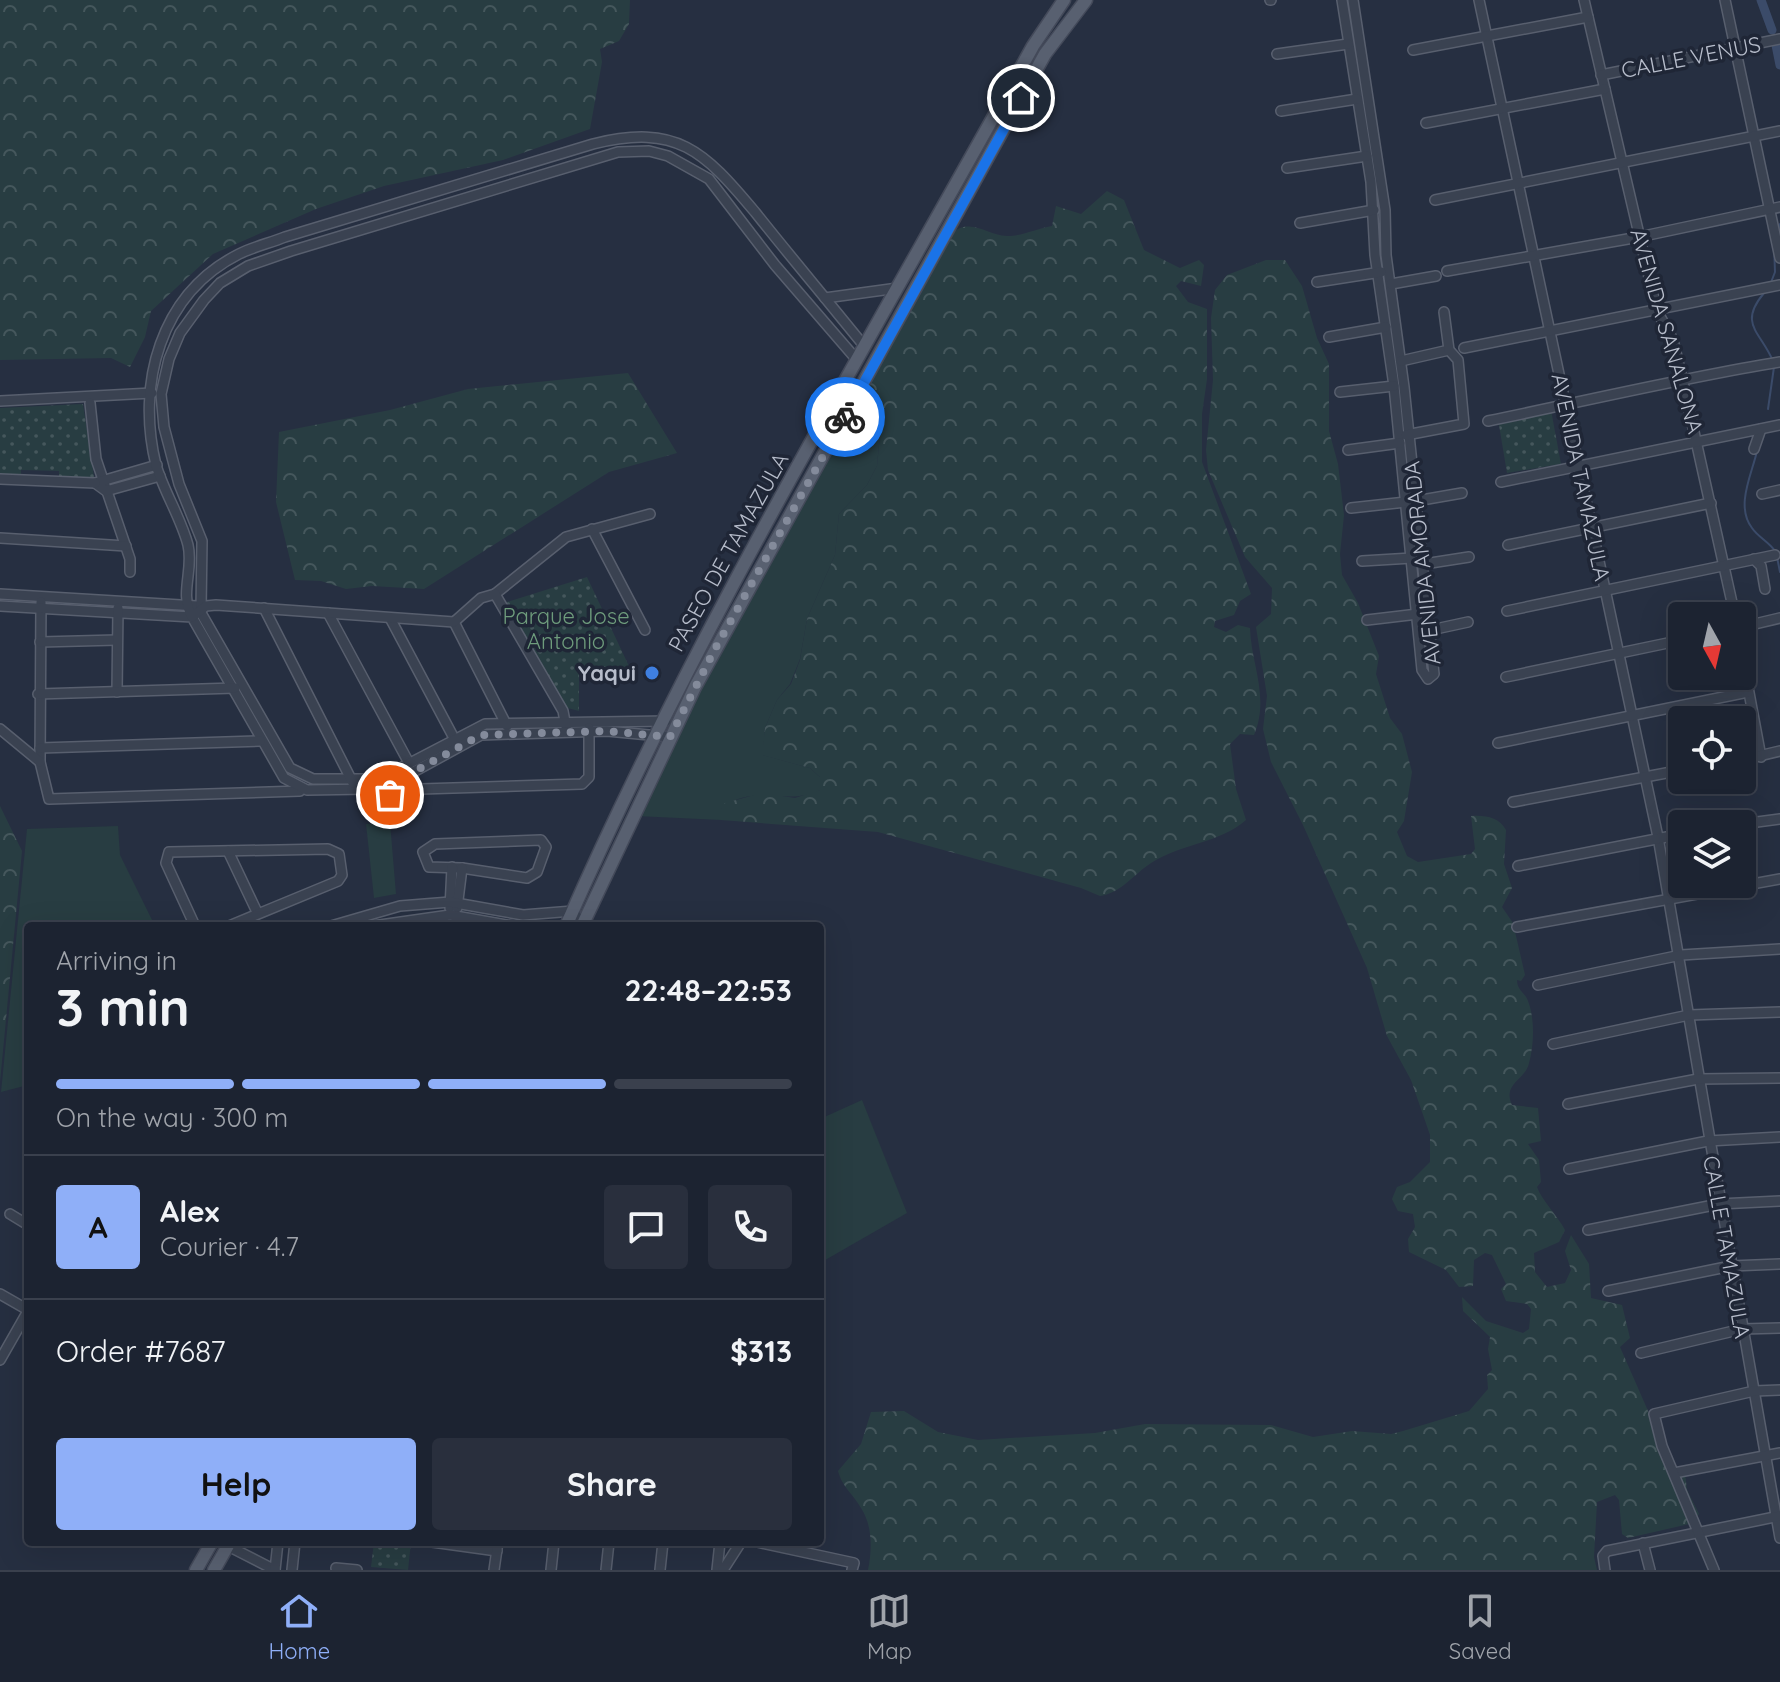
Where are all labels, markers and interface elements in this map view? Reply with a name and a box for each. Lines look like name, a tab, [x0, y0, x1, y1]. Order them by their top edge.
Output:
street label: CALLE VENUS	[1619, 30, 1763, 84]
pin	[987, 64, 1055, 132]
icon: home	[999, 76, 1043, 120]
street label: AVENIDA SANALONA	[1624, 225, 1710, 437]
street label: AVENIDA TAMAZULA	[1545, 371, 1617, 583]
courier	[805, 377, 885, 457]
icon: bike	[823, 395, 867, 439]
street label: PASEO DE TAMAZULA	[662, 448, 794, 656]
street label: AVENIDA AMORADA	[1397, 460, 1447, 666]
park label: Parque Jose Antonio	[502, 602, 630, 655]
north arrow	[1668, 602, 1756, 690]
map controls	[1668, 602, 1756, 898]
place label: Yaqui	[578, 659, 636, 687]
marker: Yaqui	[643, 664, 661, 682]
button: locate	[1668, 706, 1756, 794]
pin	[356, 761, 424, 829]
icon: bag	[368, 773, 412, 817]
button: layers	[1668, 810, 1756, 898]
text: Arriving in	[56, 944, 177, 977]
text: 22:48–22:53	[624, 971, 792, 1009]
text: 3 min	[56, 974, 190, 1039]
text: On the way · 300 m	[56, 1101, 288, 1134]
street label: CALLE TAMAZULA	[1697, 1153, 1757, 1341]
button: chat	[604, 1185, 688, 1269]
button: phone	[708, 1185, 792, 1269]
text: Alex	[160, 1192, 219, 1230]
text: A	[88, 1208, 108, 1246]
text: Courier · 4.7	[160, 1230, 299, 1263]
text: Order #7687	[56, 1332, 226, 1370]
text: $313	[730, 1332, 792, 1370]
button: Help	[56, 1438, 416, 1530]
button: Share	[432, 1438, 792, 1530]
tab: Home	[268, 1589, 330, 1665]
tab: Map	[867, 1589, 912, 1665]
tab: Saved	[1449, 1589, 1512, 1665]

